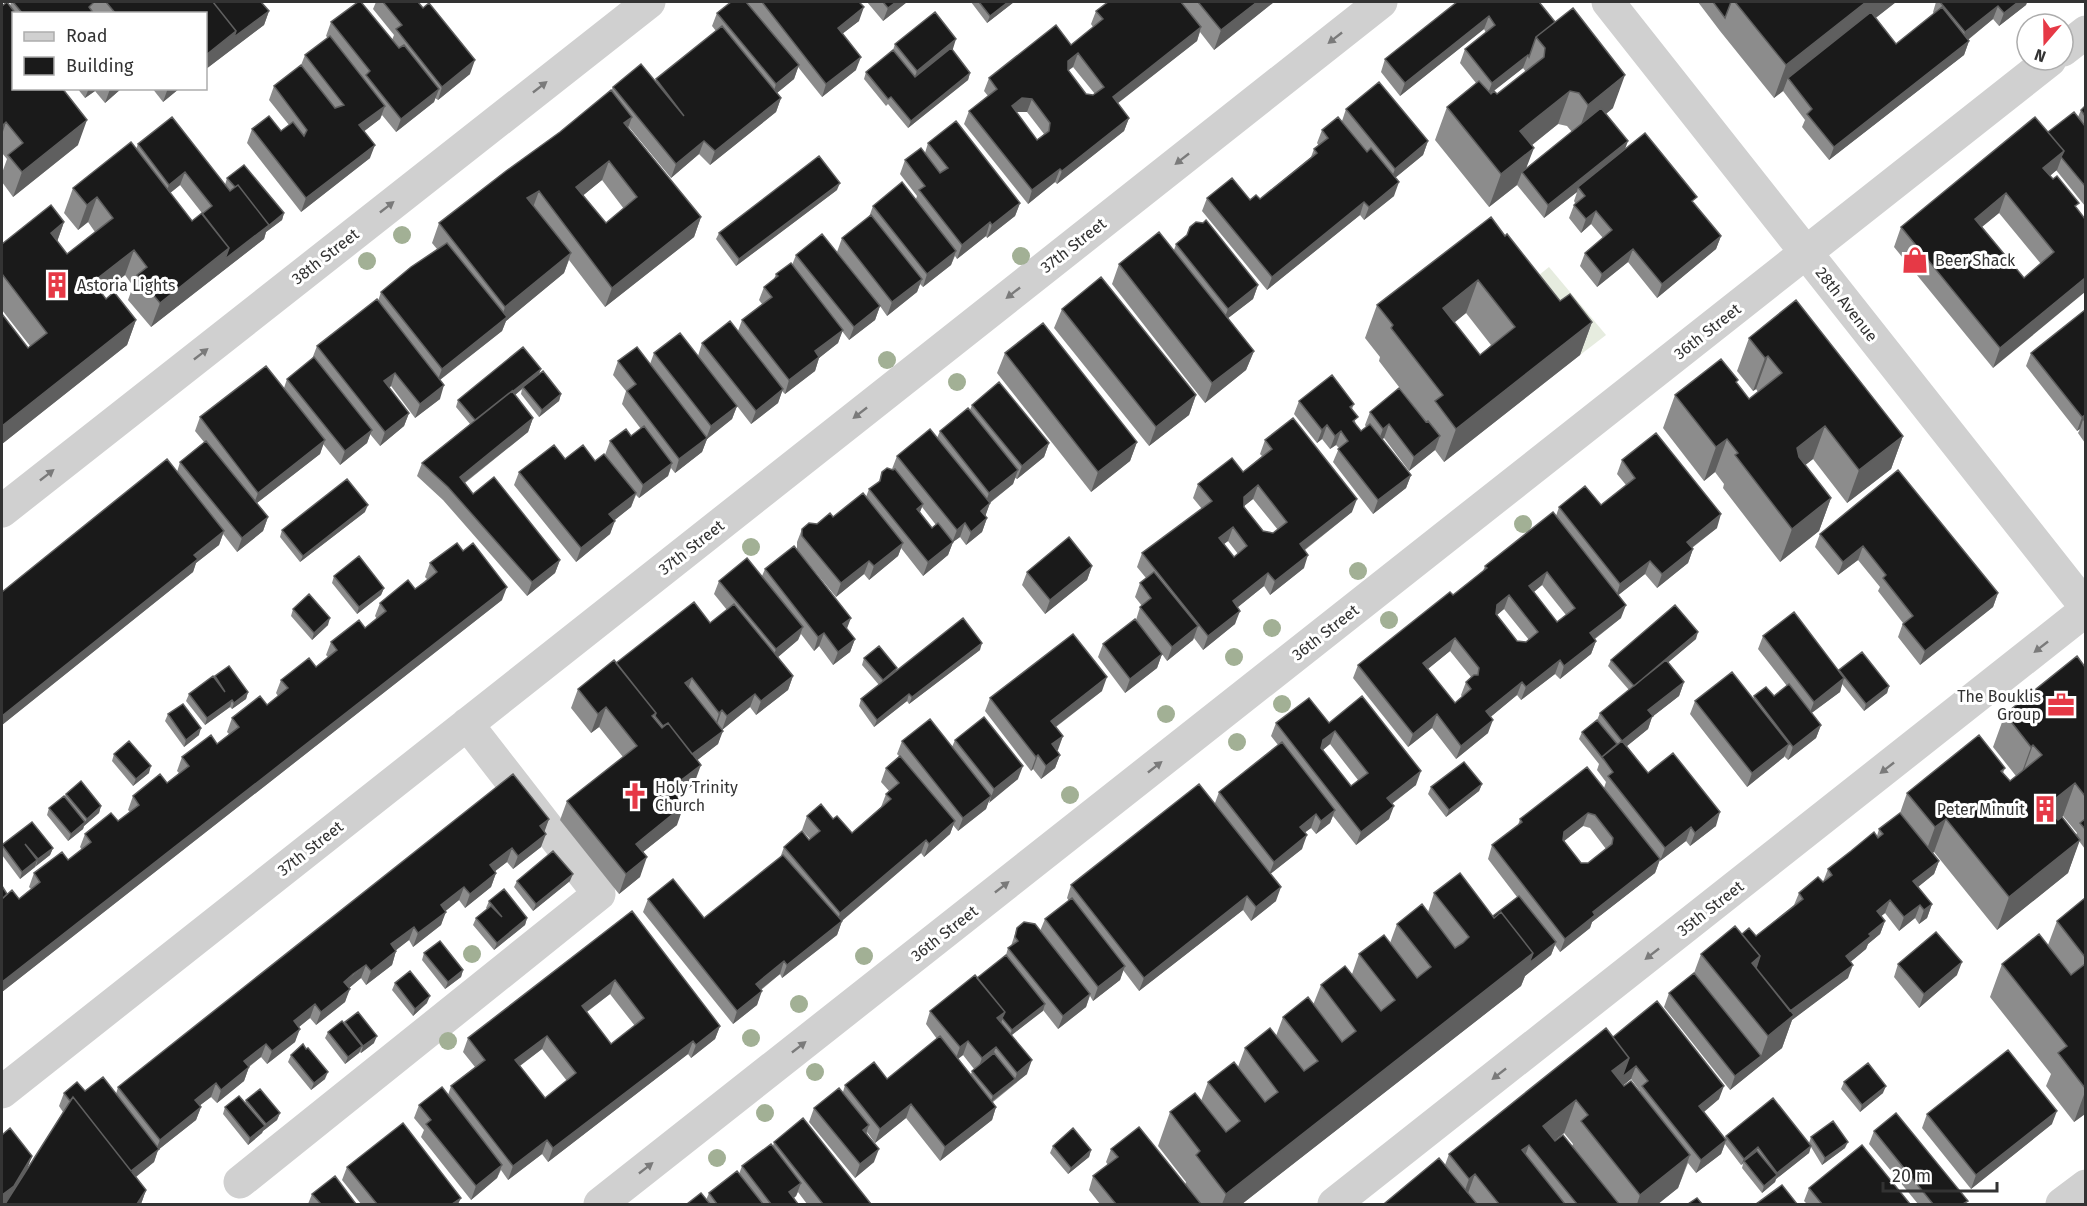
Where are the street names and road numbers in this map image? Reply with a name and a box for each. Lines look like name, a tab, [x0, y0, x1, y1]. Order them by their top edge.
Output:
street label: 37th Street	[1037, 214, 1110, 277]
street label: 38th Street	[288, 224, 363, 288]
street label: 28th Avenue	[1812, 263, 1882, 345]
street label: 36th Street	[1670, 299, 1745, 363]
street label: 37th Street	[655, 516, 728, 579]
street label: 36th Street	[1288, 600, 1363, 664]
street label: 37th Street	[274, 817, 347, 880]
street label: 35th Street	[1673, 877, 1747, 940]
street label: 36th Street	[907, 901, 982, 965]

